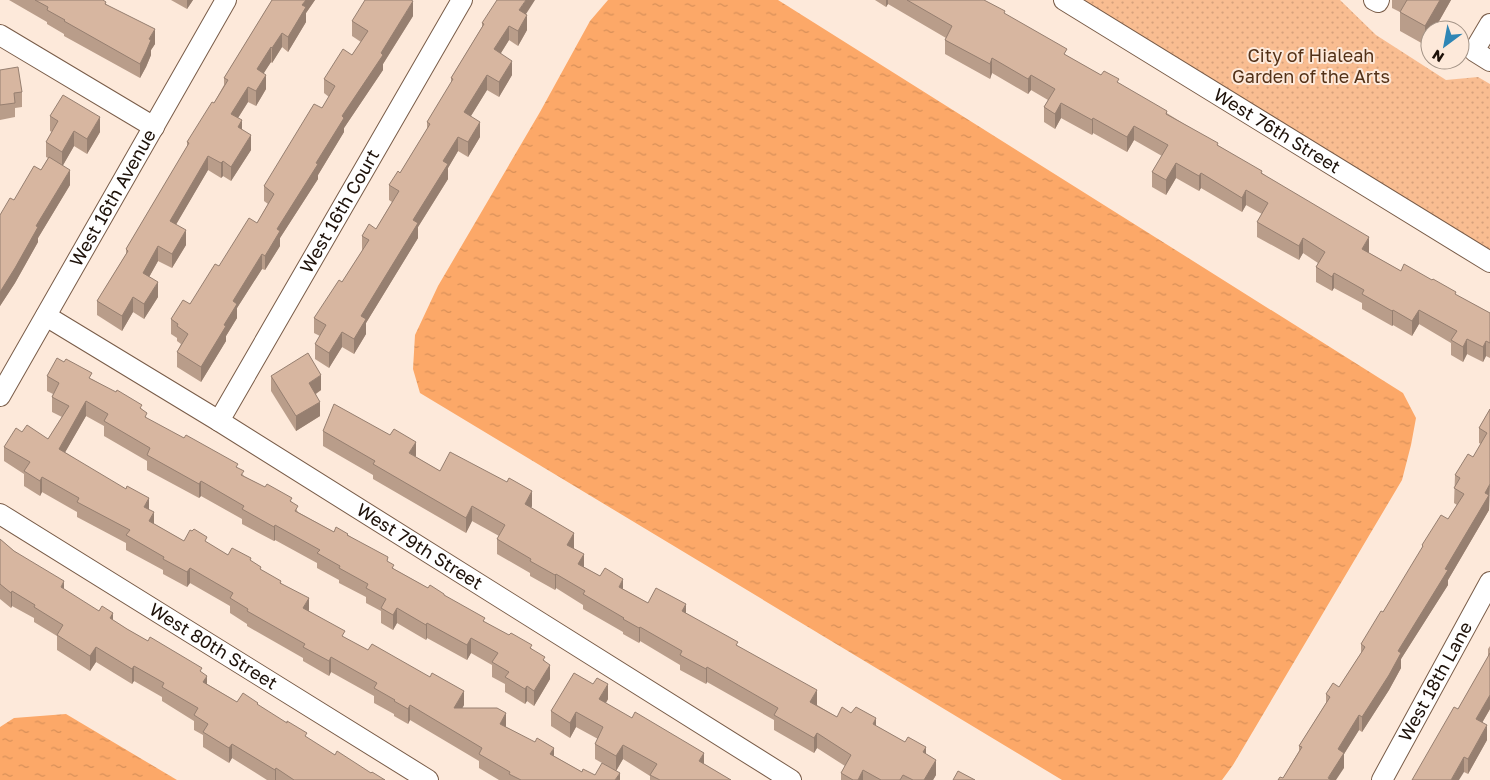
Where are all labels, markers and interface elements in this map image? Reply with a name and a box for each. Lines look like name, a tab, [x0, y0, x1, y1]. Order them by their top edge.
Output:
north arrow	[1420, 20, 1470, 70]
park label: City of Hialeah Garden of the Arts	[1232, 44, 1390, 87]
text: N	[1429, 46, 1447, 66]
street label: West 76th Street	[1210, 83, 1345, 177]
street label: West 16th Avenue	[64, 125, 160, 270]
street label: West 16th Court	[295, 145, 383, 277]
street label: West 79th Street	[353, 498, 487, 594]
street label: West 80th Street	[146, 598, 282, 694]
street label: West 18th Lane	[1393, 618, 1476, 745]

